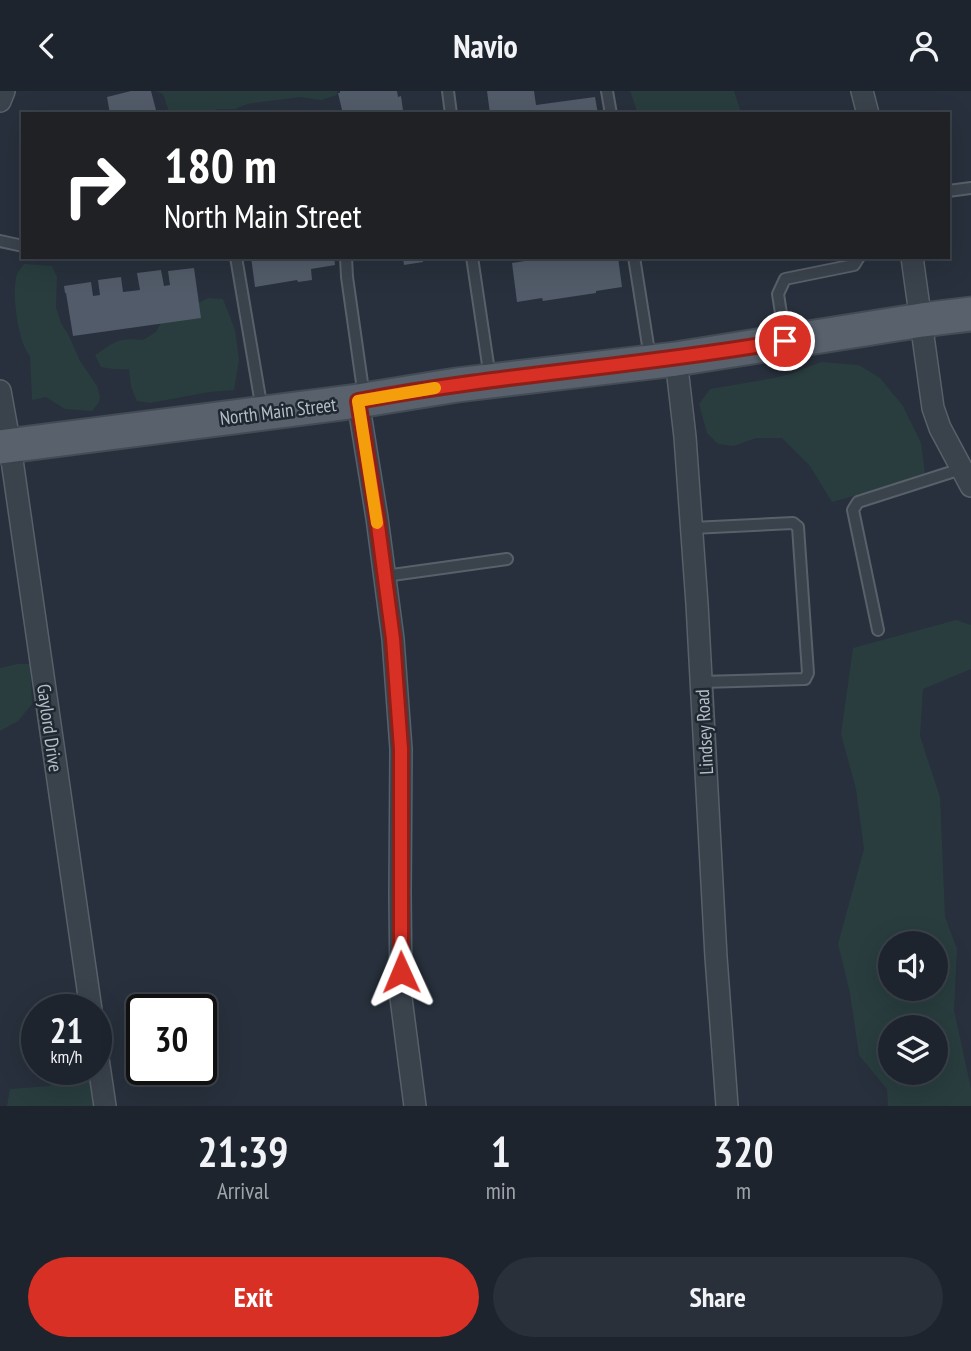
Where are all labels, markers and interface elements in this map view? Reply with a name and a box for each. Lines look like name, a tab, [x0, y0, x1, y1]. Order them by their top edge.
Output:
text: Navio	[453, 25, 518, 67]
icon: back	[28, 27, 66, 65]
icon: person	[905, 27, 943, 65]
text: 180 m	[164, 133, 277, 197]
icon: right	[49, 140, 140, 231]
text: North Main Street	[164, 195, 361, 237]
pin	[755, 311, 815, 371]
icon: arrive	[766, 322, 804, 360]
street label: North Main Street	[218, 392, 338, 430]
street label: Gaylord Drive	[32, 682, 68, 774]
street label: Lindsey Road	[690, 689, 718, 775]
map controls	[878, 931, 948, 1085]
button: sound	[878, 931, 948, 1001]
position arrow	[364, 935, 438, 1009]
speed limit sign: 30	[126, 994, 217, 1085]
text: 21	[50, 1007, 83, 1053]
button: layers	[878, 1015, 948, 1085]
text: km/h	[51, 1045, 82, 1068]
text: 21:39	[197, 1124, 288, 1179]
text: 1	[491, 1124, 511, 1179]
text: 320	[713, 1124, 774, 1179]
text: Arrival	[217, 1176, 269, 1205]
text: min	[486, 1176, 516, 1205]
text: m	[736, 1176, 751, 1205]
button: Exit	[28, 1257, 479, 1337]
button: Share	[493, 1257, 943, 1337]

